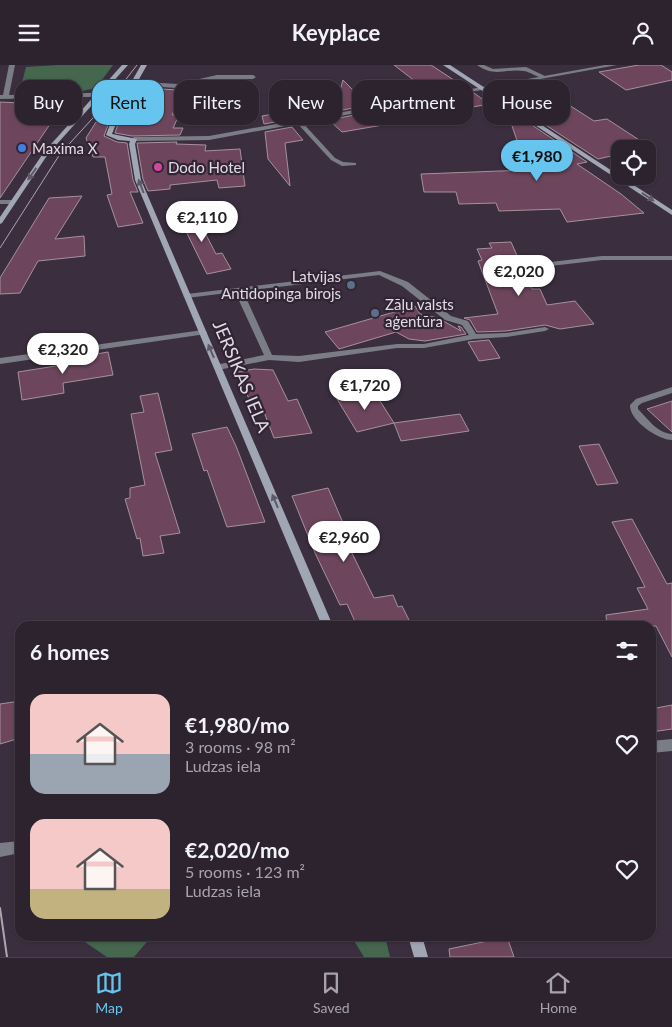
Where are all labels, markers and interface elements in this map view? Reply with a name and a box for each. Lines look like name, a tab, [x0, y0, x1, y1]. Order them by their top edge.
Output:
icon: menu	[15, 19, 43, 47]
text: Keyplace	[292, 19, 380, 46]
icon: person	[629, 19, 657, 47]
chip: Buy	[15, 80, 82, 125]
chip: Rent	[92, 80, 164, 125]
chip: Filters	[174, 80, 259, 125]
chip: New	[269, 80, 342, 125]
chip: Apartment	[352, 80, 473, 125]
chip: House	[483, 80, 570, 125]
place label: Maxima X	[32, 139, 98, 157]
pin: €1,980	[496, 139, 578, 182]
map controls	[611, 140, 656, 185]
button: locate	[611, 140, 656, 185]
marker: Maxima X	[16, 142, 28, 154]
text: €1,980	[512, 146, 562, 165]
place label: Dodo Hotel	[168, 158, 245, 176]
marker: Dodo Hotel	[152, 161, 164, 173]
one-way arrow	[27, 167, 37, 181]
one-way arrow	[137, 178, 144, 193]
one-way arrow	[641, 192, 655, 202]
pin: €2,110	[161, 201, 243, 243]
text: €2,110	[177, 207, 227, 226]
pin: €2,020	[478, 255, 560, 297]
text: €2,020	[494, 261, 544, 280]
place label: Latvijas Antidopinga birojs	[221, 267, 341, 302]
marker: Latvijas Antidopinga birojs	[345, 279, 357, 291]
place label: Zāļu valsts aģentūra	[385, 295, 454, 330]
marker: Zāļu valsts aģentūra	[369, 307, 381, 319]
street label: JERSIKAS IELA	[209, 317, 276, 436]
pin: €2,320	[22, 333, 104, 375]
text: €2,320	[38, 339, 88, 358]
one-way arrow	[207, 344, 215, 358]
pin: €1,720	[324, 369, 406, 411]
text: €1,720	[340, 375, 390, 394]
one-way arrow	[270, 494, 278, 508]
pin: €2,960	[303, 521, 385, 563]
text: €2,960	[319, 527, 369, 546]
icon: filters	[613, 637, 641, 665]
text: 6 homes	[30, 639, 109, 664]
text: €1,980/mo	[185, 712, 290, 737]
icon: home	[70, 714, 130, 774]
icon: heart	[613, 730, 641, 758]
text: 3 rooms · 98 m²	[185, 737, 296, 756]
text: Ludzas iela	[185, 756, 261, 775]
text: €2,020/mo	[185, 837, 290, 862]
icon: home	[70, 839, 130, 899]
icon: heart	[613, 855, 641, 883]
text: 5 rooms · 123 m²	[185, 862, 305, 881]
text: Ludzas iela	[185, 881, 261, 900]
tab: Map	[95, 969, 123, 1016]
tab: Saved	[313, 969, 350, 1016]
tab: Home	[540, 969, 577, 1016]

